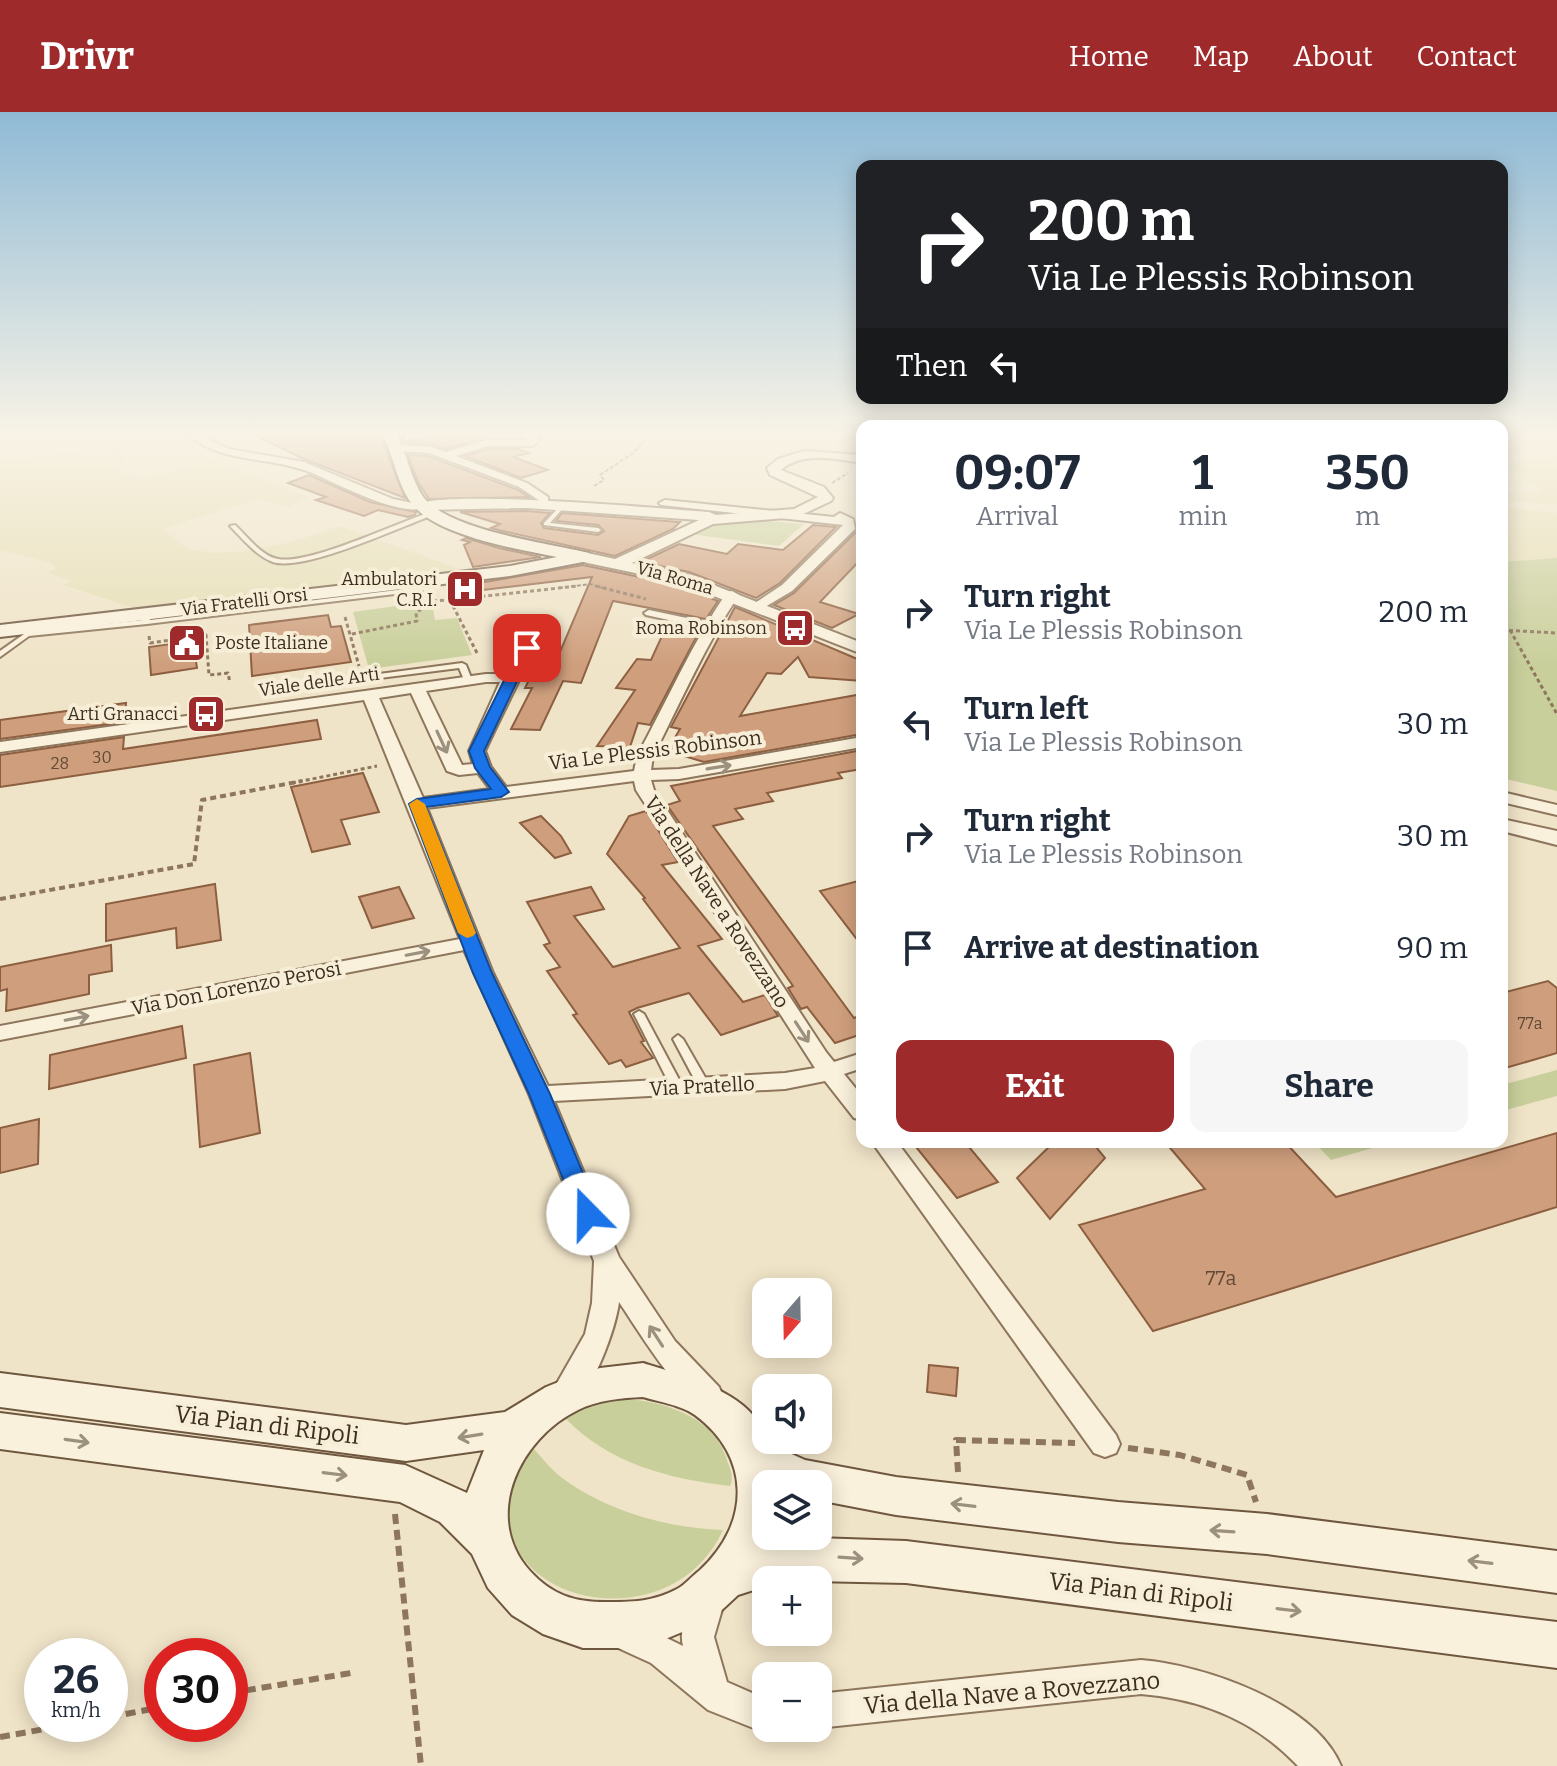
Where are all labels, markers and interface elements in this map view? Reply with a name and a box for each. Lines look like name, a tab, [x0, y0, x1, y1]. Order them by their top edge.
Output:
text: Drivr	[40, 33, 134, 79]
text: Home	[1069, 40, 1149, 73]
text: Map	[1193, 40, 1249, 73]
text: About	[1293, 40, 1373, 73]
text: Contact	[1417, 40, 1517, 73]
text: 200 m	[1028, 188, 1194, 255]
icon: right	[896, 192, 1000, 296]
text: Via Le Plessis Robinson	[1028, 256, 1414, 300]
icon: left	[983, 344, 1027, 388]
text: Then	[896, 348, 967, 384]
text: 09:07	[954, 444, 1080, 502]
text: 1	[1193, 444, 1213, 502]
text: 350	[1326, 444, 1410, 502]
text: Arrival	[976, 501, 1058, 532]
text: min	[1178, 501, 1227, 532]
text: m	[1355, 501, 1380, 532]
street label: Via Roma	[634, 557, 716, 600]
place label: Ambulatori C.R.I.	[341, 568, 437, 611]
hospital icon: Ambulatori C.R.I.	[444, 568, 486, 610]
text: Turn right	[964, 579, 1111, 615]
street label: Via Fratelli Orsi	[179, 583, 309, 621]
icon: right	[896, 590, 940, 634]
text: 200 m	[1379, 594, 1468, 630]
bus stop icon: Roma Robinson	[774, 607, 816, 649]
pin	[493, 614, 561, 682]
text: Via Le Plessis Robinson	[964, 615, 1243, 646]
place label: Roma Robinson	[635, 617, 768, 639]
public building icon: Poste Italiane	[166, 622, 208, 664]
icon: arrive	[505, 626, 549, 670]
place label: Poste Italiane	[215, 632, 328, 654]
street label: Viale delle Arti	[257, 663, 381, 701]
text: Turn left	[964, 691, 1089, 727]
bus stop icon: Arti Granacci	[185, 693, 227, 735]
icon: left	[896, 702, 940, 746]
place label: Arti Granacci	[67, 703, 178, 725]
text: 30 m	[1397, 706, 1468, 742]
street label: Via Le Plessis Robinson	[547, 725, 763, 775]
text: Via Le Plessis Robinson	[964, 727, 1243, 758]
one-way arrow	[435, 729, 450, 754]
house number: 30	[92, 748, 112, 767]
house number: 28	[51, 754, 69, 773]
one-way arrow	[706, 759, 731, 774]
street label: Via della Nave a Rovezzano	[639, 792, 795, 1012]
text: Turn right	[964, 803, 1111, 839]
icon: right	[896, 814, 940, 858]
text: 30 m	[1397, 818, 1468, 854]
text: Via Le Plessis Robinson	[964, 839, 1243, 870]
icon: arrive	[896, 926, 940, 970]
text: Arrive at destination	[964, 930, 1259, 966]
text: 90 m	[1397, 930, 1468, 966]
one-way arrow	[405, 945, 430, 960]
street label: Via Don Lorenzo Perosi	[129, 956, 343, 1020]
one-way arrow	[63, 1010, 89, 1025]
house number: 77a	[1518, 1014, 1543, 1033]
one-way arrow	[793, 1020, 810, 1042]
button: Exit	[896, 1040, 1174, 1132]
button: Share	[1190, 1040, 1468, 1132]
street label: Via Pratello	[649, 1071, 755, 1101]
position arrow	[546, 1172, 630, 1256]
house number: 77a	[1205, 1266, 1237, 1290]
north arrow	[752, 1278, 832, 1358]
map controls	[752, 1278, 832, 1742]
one-way arrow	[648, 1325, 664, 1348]
button: sound	[752, 1374, 832, 1454]
street label: Via Pian di Ripoli	[173, 1400, 361, 1450]
one-way arrow	[457, 1429, 483, 1444]
one-way arrow	[64, 1434, 89, 1449]
one-way arrow	[321, 1467, 348, 1482]
button: layers	[752, 1470, 832, 1550]
one-way arrow	[951, 1497, 976, 1512]
one-way arrow	[1209, 1523, 1235, 1538]
one-way arrow	[837, 1551, 864, 1566]
one-way arrow	[1468, 1554, 1493, 1569]
button: +	[752, 1566, 832, 1646]
street label: Via Pian di Ripoli	[1047, 1567, 1235, 1617]
one-way arrow	[1275, 1603, 1302, 1618]
speed limit sign: 30	[144, 1638, 248, 1742]
text: 26	[53, 1656, 99, 1704]
button: −	[752, 1662, 832, 1742]
street label: Via della Nave a Rovezzano	[863, 1666, 1161, 1720]
text: km/h	[51, 1698, 101, 1722]

